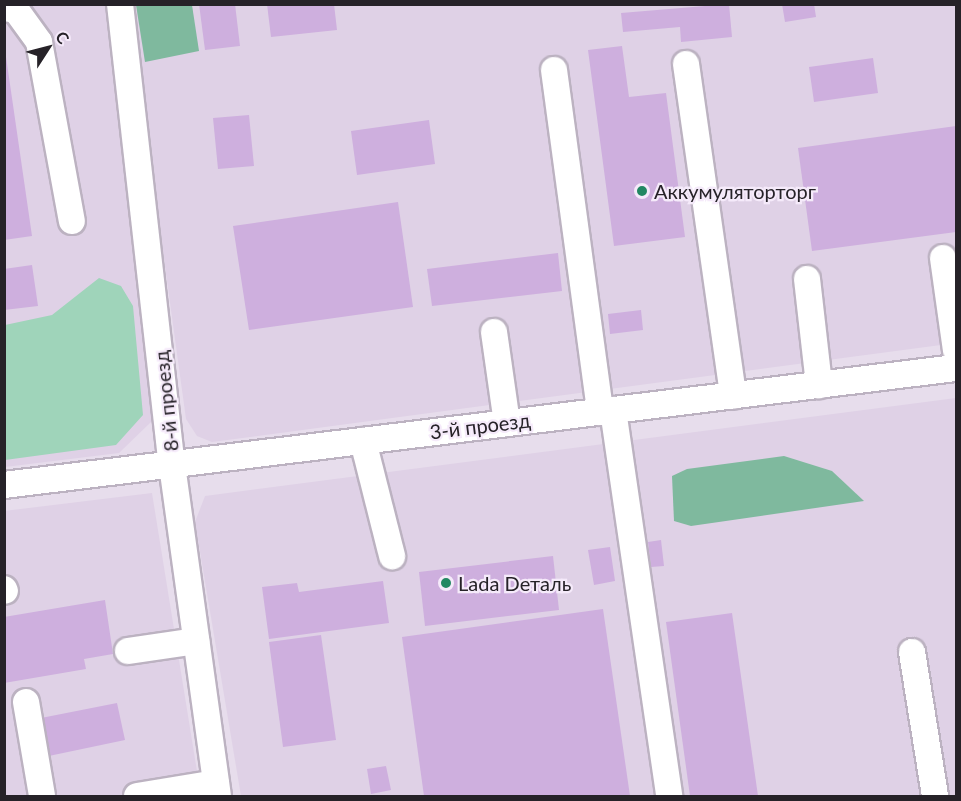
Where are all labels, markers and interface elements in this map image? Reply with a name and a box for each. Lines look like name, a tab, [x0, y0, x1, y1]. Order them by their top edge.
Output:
north arrow	[18, 18, 78, 78]
text: С	[52, 27, 74, 47]
place label: Аккумуляторторг	[654, 179, 816, 203]
marker: Аккумуляторторг	[635, 184, 649, 198]
street label: 8-й проезд	[149, 349, 183, 453]
street label: 3-й проезд	[428, 408, 532, 444]
place label: Lada Dеталь	[458, 571, 571, 595]
marker: Lada Dеталь	[439, 576, 453, 590]

